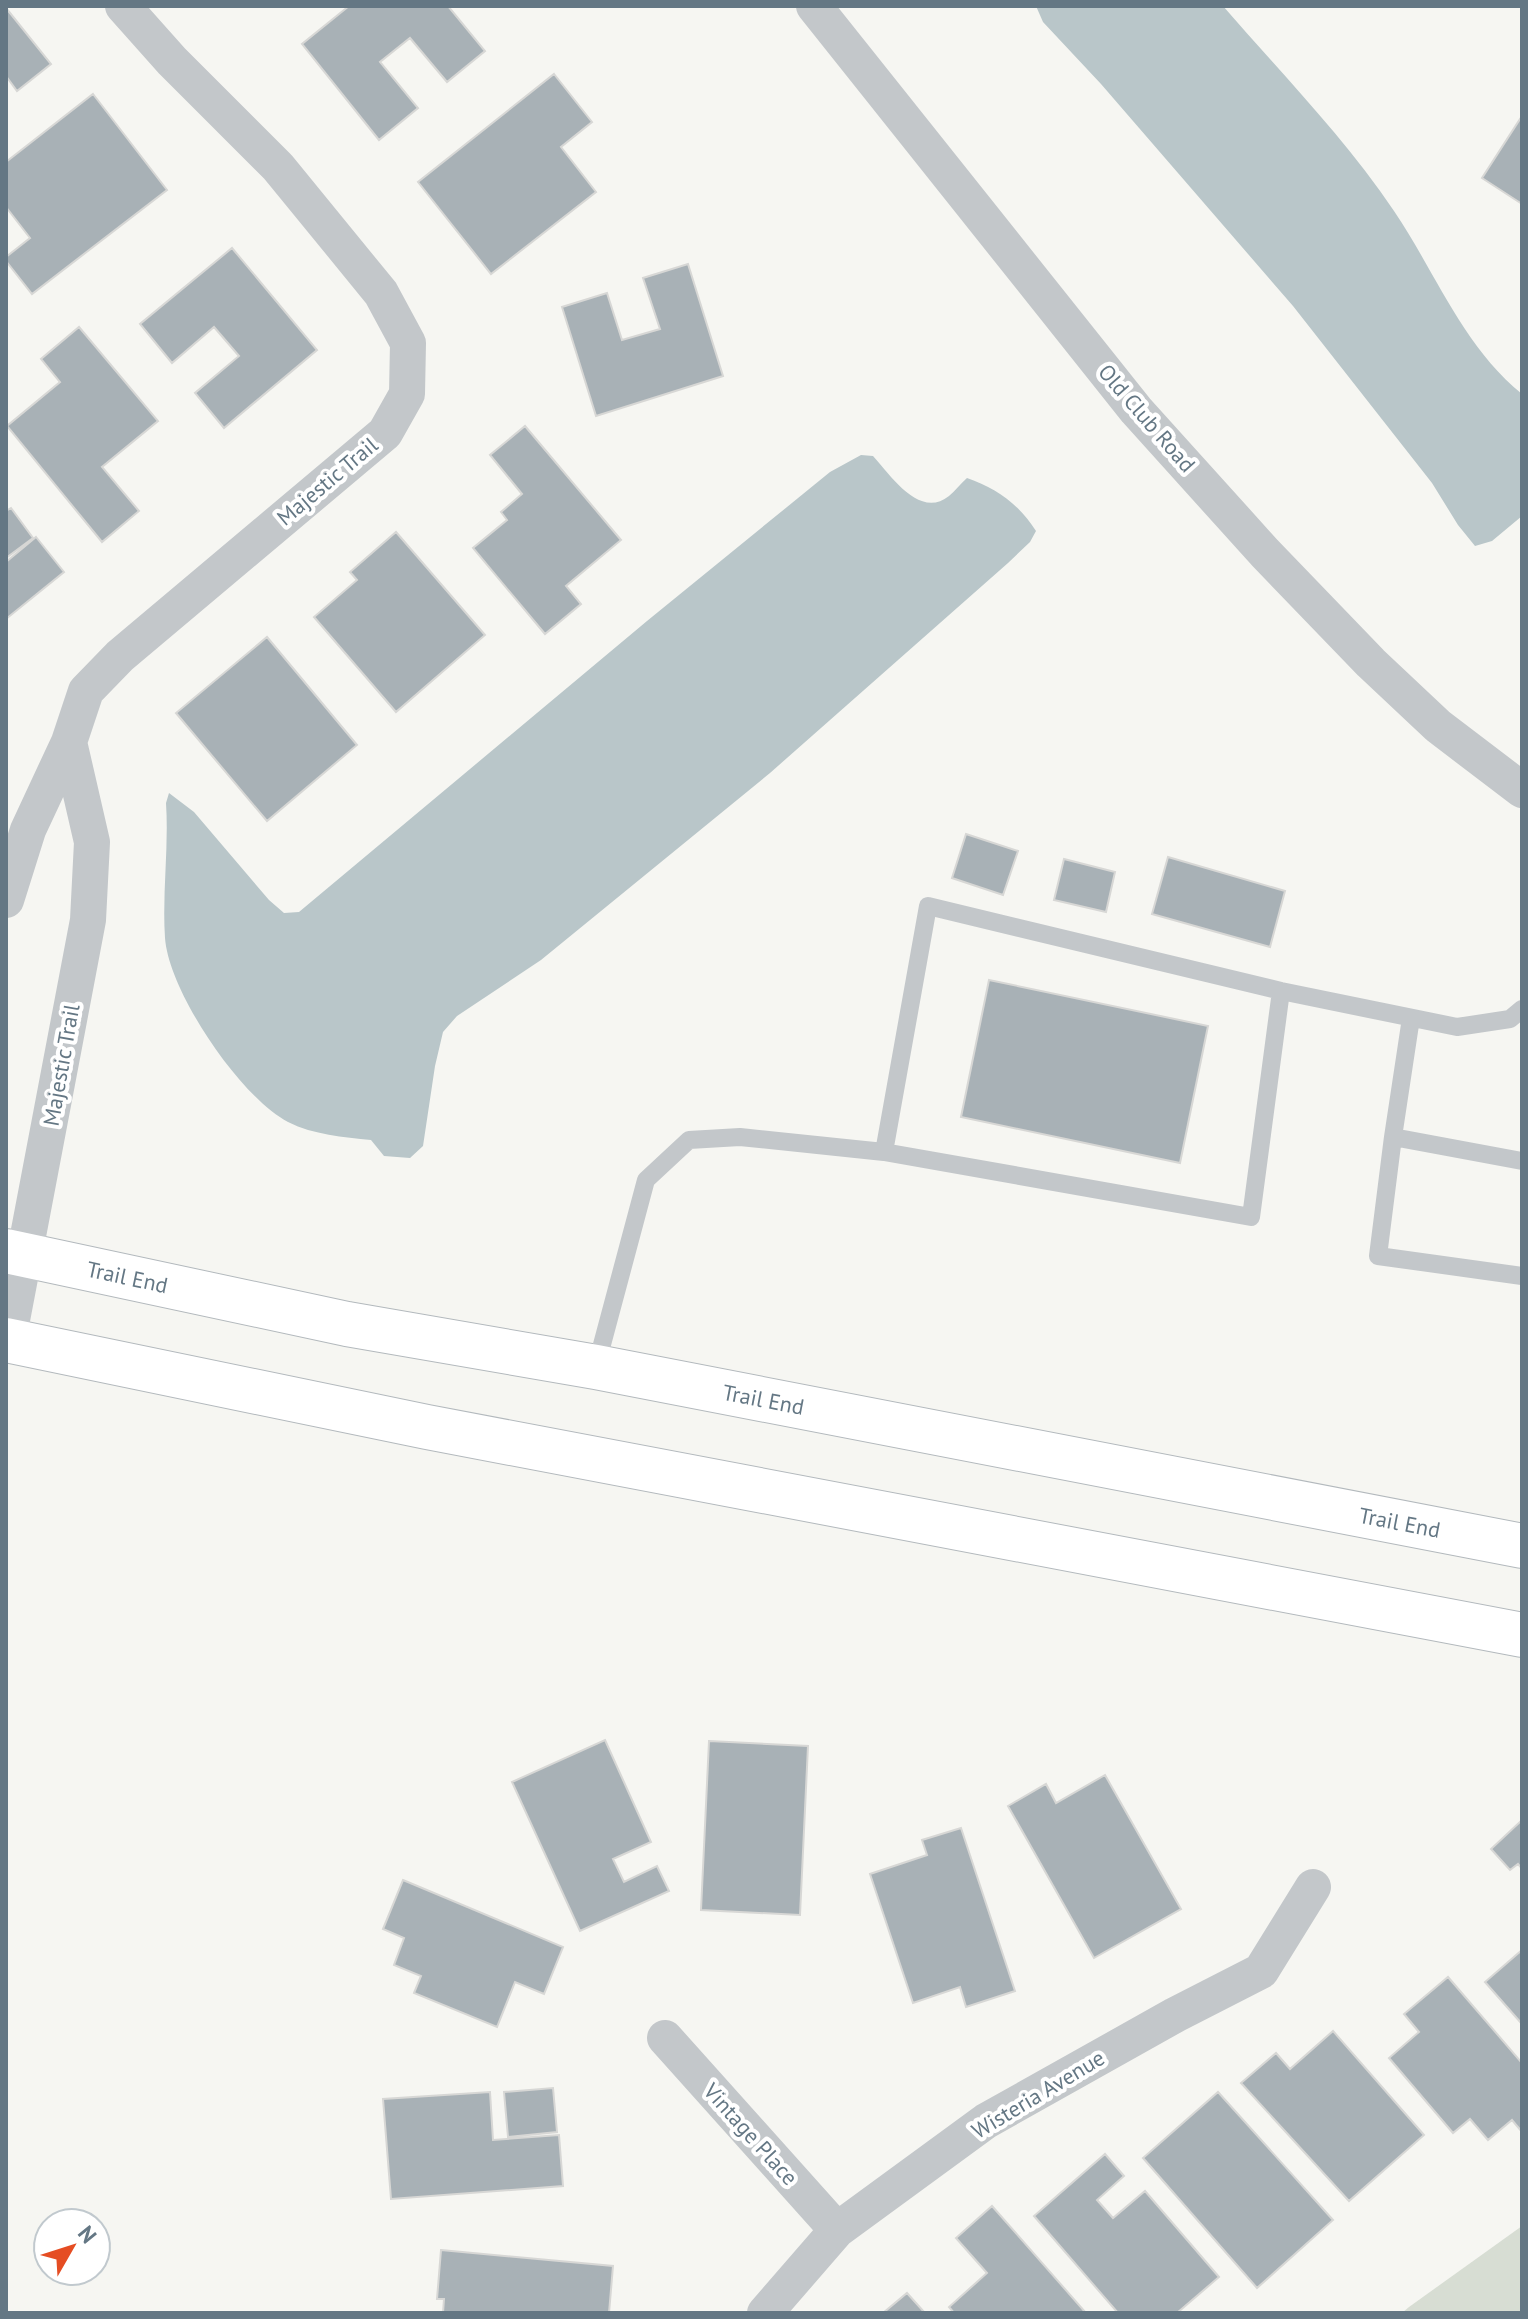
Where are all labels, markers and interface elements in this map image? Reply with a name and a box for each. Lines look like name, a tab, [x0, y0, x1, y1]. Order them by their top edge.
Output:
street label: Old Club Road	[1092, 358, 1202, 478]
street label: Majestic Trail	[271, 430, 384, 531]
street label: Majestic Trail	[37, 1001, 86, 1128]
street label: Trail End	[84, 1255, 170, 1299]
street label: Trail End	[720, 1378, 807, 1421]
street label: Trail End	[1357, 1501, 1443, 1544]
street label: Wisteria Avenue	[967, 2043, 1109, 2145]
street label: Vintage Place	[697, 2076, 804, 2191]
north arrow	[32, 2207, 112, 2287]
text: N	[72, 2220, 103, 2249]

